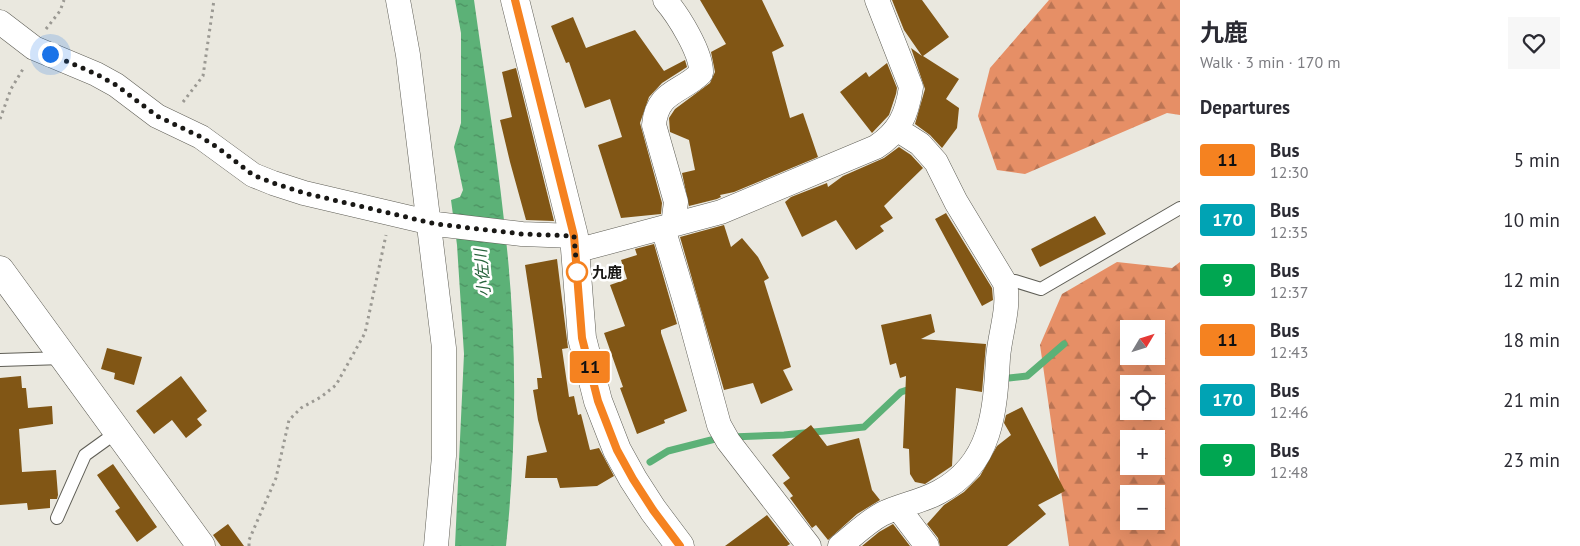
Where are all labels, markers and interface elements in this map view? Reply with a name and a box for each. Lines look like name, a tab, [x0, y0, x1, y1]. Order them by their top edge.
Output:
text: 九鹿	[1200, 17, 1248, 48]
button: heart	[1508, 17, 1560, 69]
your location	[38, 42, 63, 67]
text: Walk · 3 min · 170 m	[1200, 52, 1340, 72]
text: Departures	[1200, 95, 1290, 119]
text: Bus	[1270, 138, 1299, 162]
text: 11	[1217, 148, 1238, 171]
text: 5 min	[1514, 148, 1560, 172]
text: 12:30	[1270, 162, 1308, 182]
text: Bus	[1270, 198, 1299, 222]
text: 170	[1212, 208, 1243, 231]
text: 10 min	[1503, 208, 1560, 232]
text: 12:35	[1270, 222, 1308, 242]
water label: 小佐川	[470, 246, 494, 298]
text: Bus	[1270, 258, 1299, 282]
marker: 九鹿	[566, 261, 588, 283]
place label: 九鹿	[592, 263, 622, 282]
text: 9	[1222, 268, 1233, 291]
text: 12 min	[1503, 268, 1560, 292]
text: 12:37	[1270, 282, 1308, 302]
text: Bus	[1270, 318, 1299, 342]
north arrow	[1120, 320, 1165, 365]
map controls	[1120, 320, 1165, 530]
text: 11	[1217, 328, 1238, 351]
text: 18 min	[1503, 328, 1560, 352]
text: 12:43	[1270, 342, 1308, 362]
line badge: 11	[568, 351, 612, 383]
text: 11	[580, 355, 600, 378]
button: locate	[1120, 375, 1165, 420]
text: Bus	[1270, 378, 1299, 402]
text: 170	[1212, 388, 1243, 411]
text: 21 min	[1503, 388, 1560, 412]
text: 12:46	[1270, 402, 1308, 422]
button: +	[1120, 430, 1165, 475]
text: Bus	[1270, 438, 1299, 462]
text: 9	[1222, 448, 1233, 471]
text: 23 min	[1503, 448, 1560, 472]
text: 12:48	[1270, 462, 1308, 482]
button: −	[1120, 485, 1165, 530]

